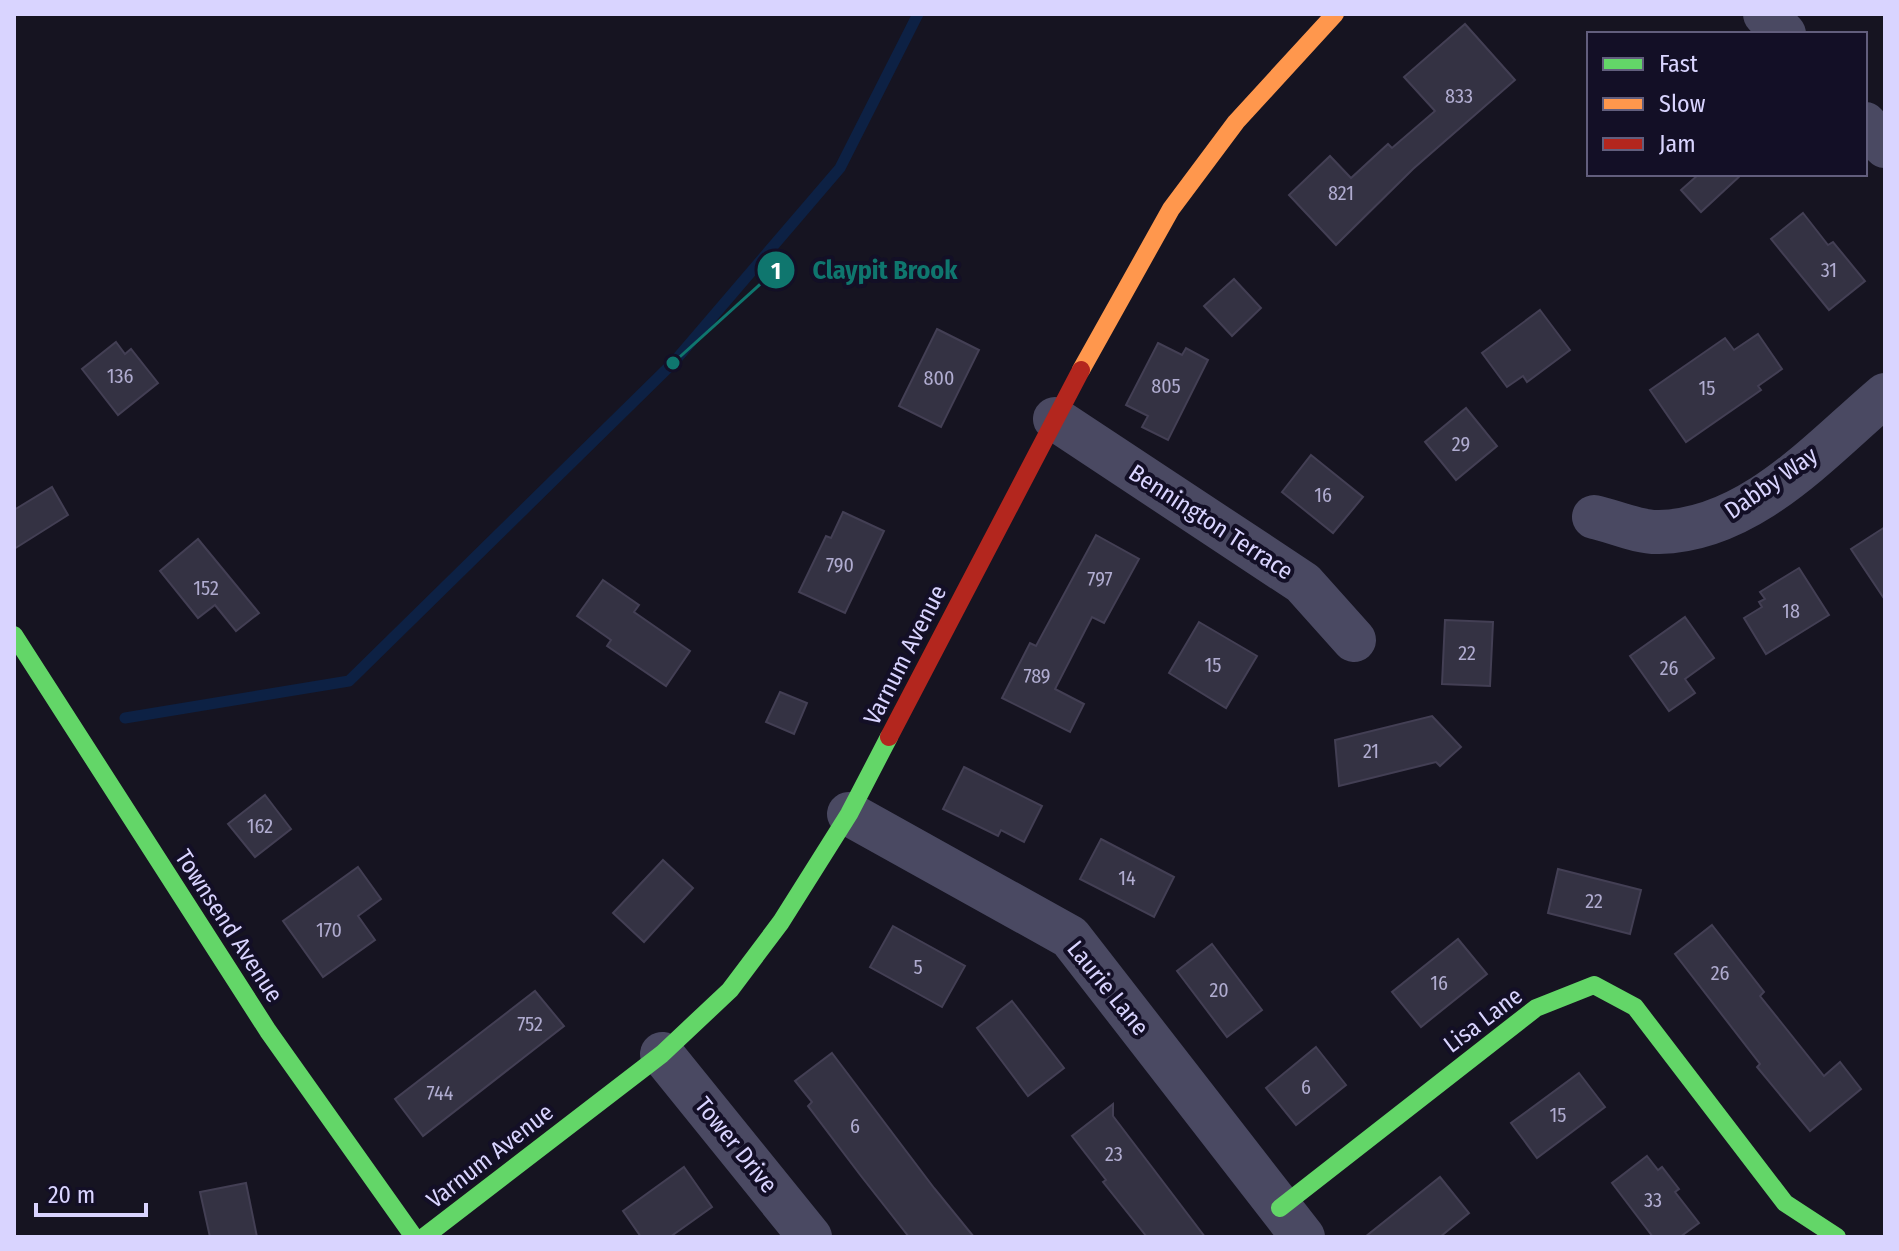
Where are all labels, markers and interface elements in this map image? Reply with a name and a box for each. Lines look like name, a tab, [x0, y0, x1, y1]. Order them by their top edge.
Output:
legend	[1587, 32, 1867, 176]
text: Fast	[1659, 50, 1698, 78]
house number: 833	[1445, 84, 1473, 108]
text: Slow	[1659, 90, 1706, 118]
text: Jam	[1659, 130, 1696, 158]
house number: 821	[1328, 181, 1354, 205]
callout: Claypit Brook	[756, 245, 973, 295]
text: Claypit Brook	[813, 255, 958, 286]
text: 1	[771, 257, 781, 285]
house number: 31	[1821, 258, 1837, 282]
house number: 136	[107, 364, 133, 388]
house number: 800	[924, 366, 954, 390]
house number: 805	[1151, 374, 1181, 398]
house number: 15	[1699, 376, 1715, 400]
house number: 29	[1452, 432, 1470, 456]
street label: Dabby Way	[1719, 441, 1823, 525]
street label: Bennington Terrace	[1124, 459, 1298, 585]
house number: 16	[1314, 483, 1332, 507]
house number: 790	[826, 553, 854, 577]
house number: 797	[1087, 567, 1113, 591]
house number: 152	[193, 576, 219, 600]
street label: Varnum Avenue	[858, 581, 952, 729]
house number: 18	[1782, 599, 1800, 623]
house number: 22	[1458, 641, 1476, 665]
house number: 15	[1205, 653, 1221, 677]
house number: 26	[1660, 656, 1678, 680]
house number: 789	[1023, 664, 1051, 688]
house number: 21	[1363, 739, 1379, 763]
house number: 162	[247, 814, 273, 838]
street label: Townsend Avenue	[169, 844, 289, 1008]
house number: 14	[1118, 866, 1136, 890]
house number: 22	[1585, 889, 1603, 913]
house number: 170	[316, 918, 342, 942]
street label: Laurie Lane	[1061, 935, 1155, 1041]
house number: 5	[913, 955, 923, 979]
house number: 26	[1711, 961, 1729, 985]
house number: 16	[1430, 971, 1448, 995]
house number: 20	[1209, 978, 1229, 1002]
street label: Lisa Lane	[1438, 981, 1528, 1059]
house number: 752	[517, 1012, 543, 1036]
house number: 6	[1301, 1075, 1311, 1099]
house number: 744	[427, 1081, 454, 1105]
street label: Tower Drive	[689, 1092, 783, 1198]
street label: Varnum Avenue	[421, 1098, 559, 1214]
house number: 15	[1550, 1103, 1566, 1127]
house number: 6	[850, 1114, 860, 1138]
house number: 23	[1105, 1142, 1123, 1166]
scale bar	[36, 1167, 146, 1217]
text: 20 m	[48, 1181, 95, 1209]
house number: 33	[1644, 1188, 1662, 1212]

